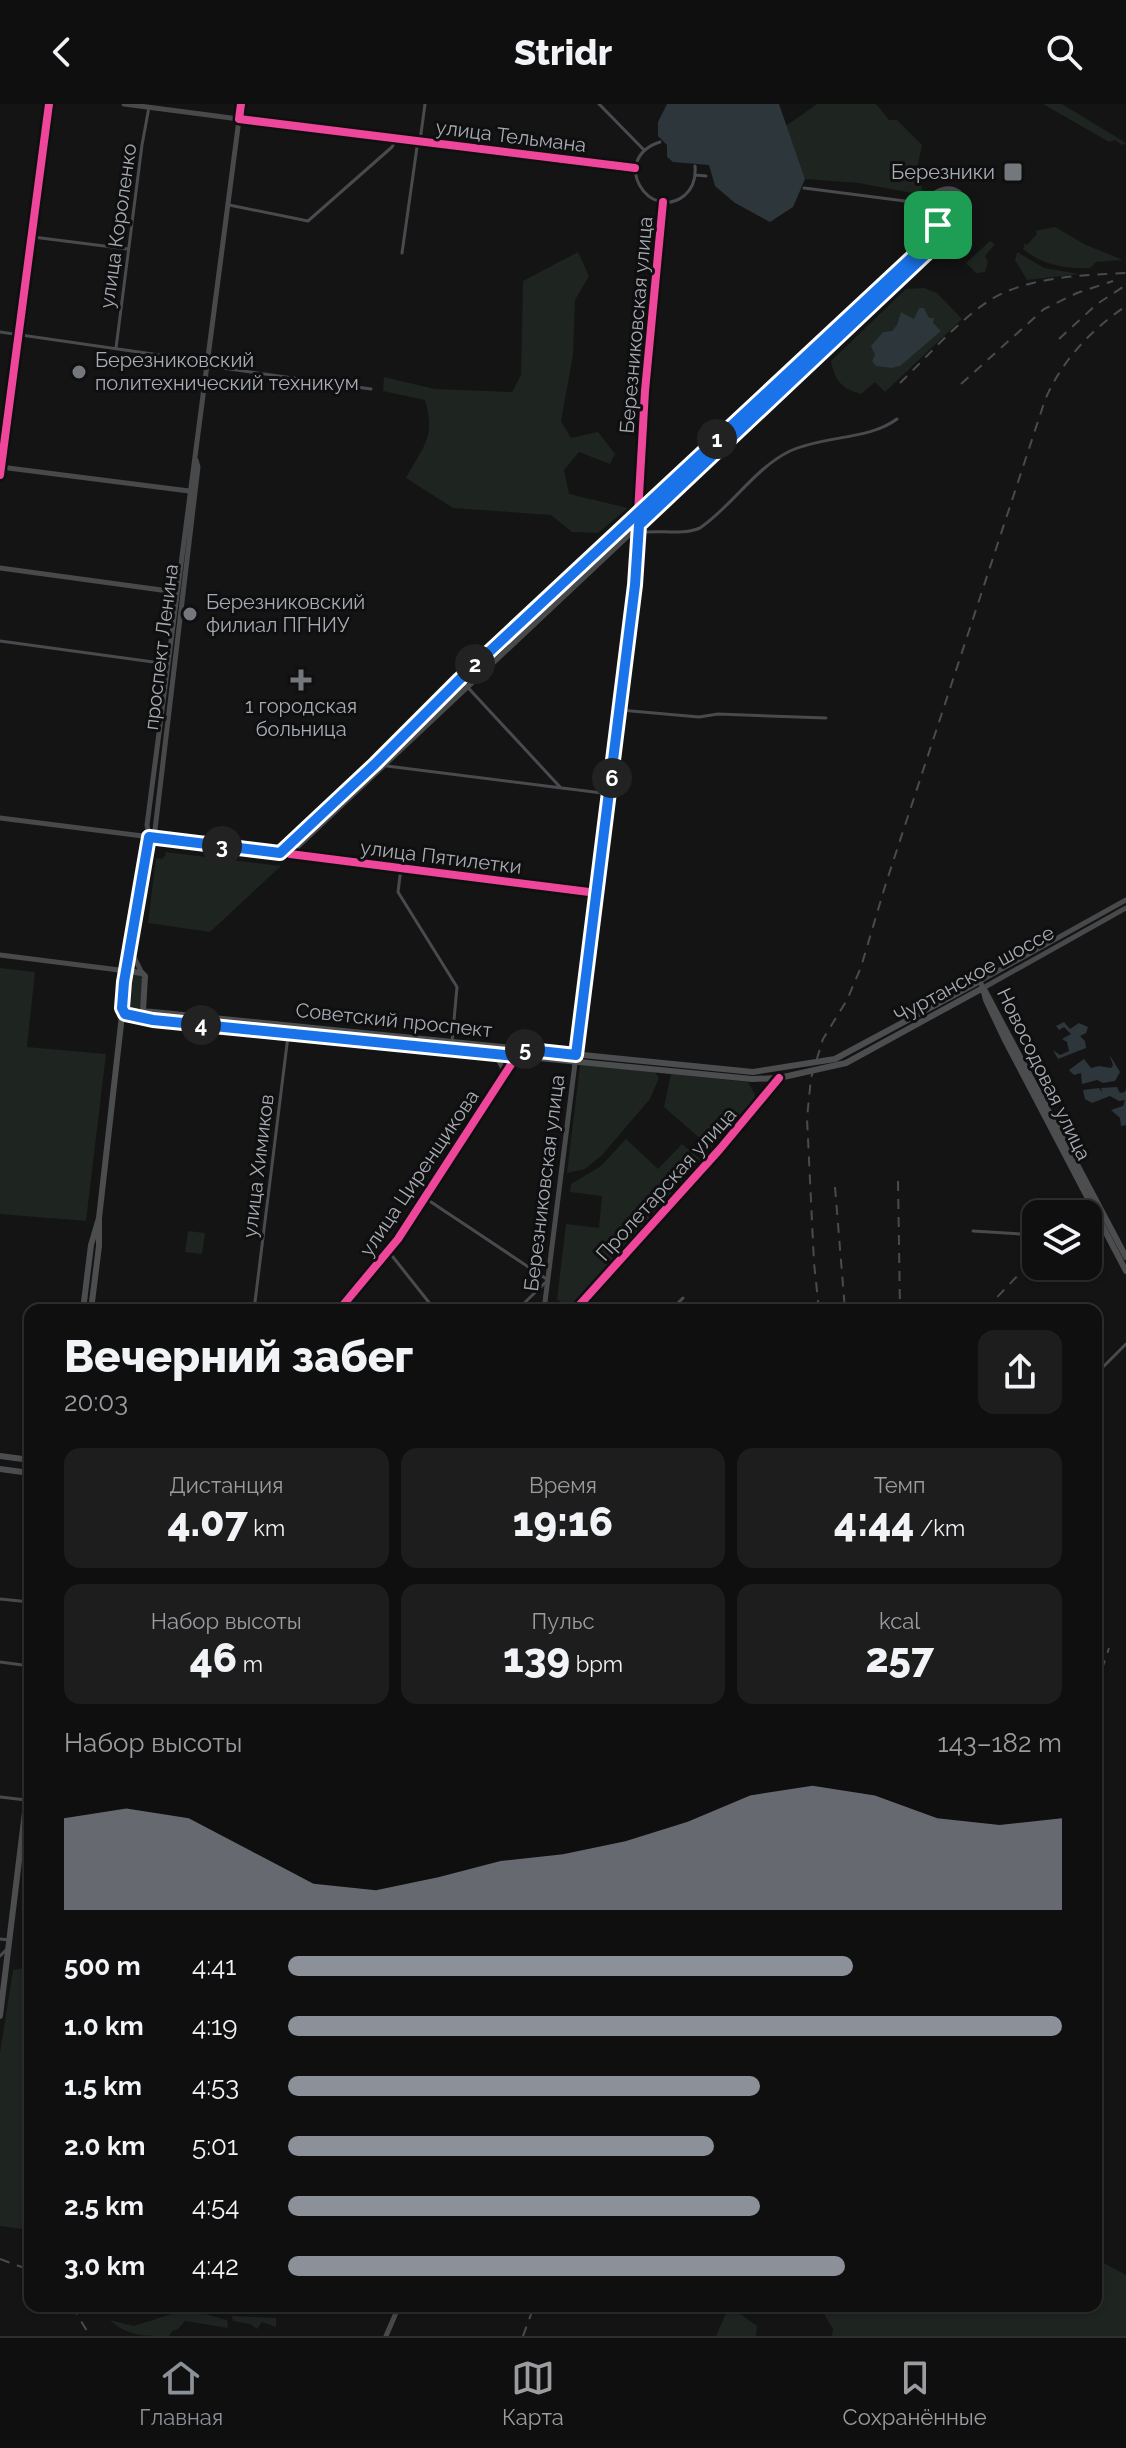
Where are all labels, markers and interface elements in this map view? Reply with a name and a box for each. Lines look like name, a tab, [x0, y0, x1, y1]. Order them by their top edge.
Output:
icon: back	[40, 30, 84, 74]
icon: search	[1042, 30, 1086, 74]
text: Stridr	[514, 31, 612, 73]
street label: улица Тельмана	[434, 115, 588, 157]
street label: улица Короленко	[95, 142, 141, 310]
place label: Березники	[891, 160, 995, 184]
marker: Березники	[1002, 161, 1024, 183]
pin	[904, 191, 972, 259]
icon: arrive	[916, 203, 960, 247]
street label: Березниковская улица	[615, 215, 657, 435]
place label: Березниковский политехнический техникум	[95, 348, 359, 395]
marker: Березниковский политехнический техникум	[70, 363, 88, 381]
pin: 1	[697, 419, 737, 459]
text: 1	[712, 426, 722, 452]
street label: проспект Ленина	[139, 563, 183, 731]
place label: Березниковский филиал ПГНИУ	[206, 590, 365, 637]
marker: Березниковский филиал ПГНИУ	[181, 605, 199, 623]
pin: 2	[455, 644, 495, 684]
text: 2	[469, 651, 481, 677]
marker: 1 городская больница	[290, 669, 312, 691]
place label: 1 городская больница	[245, 694, 357, 741]
pin: 6	[592, 758, 632, 798]
text: 6	[605, 765, 619, 791]
pin: 3	[202, 826, 242, 866]
text: 3	[216, 833, 228, 859]
street label: улица Пятилетки	[359, 835, 523, 879]
street label: Чуртанское шоссе	[890, 920, 1058, 1028]
street label: Новосодовая улица	[992, 984, 1096, 1164]
street label: Советский проспект	[295, 998, 494, 1042]
pin: 4	[181, 1005, 221, 1045]
text: 4	[195, 1012, 207, 1038]
pin: 5	[505, 1029, 545, 1069]
text: 5	[519, 1036, 531, 1062]
street label: Березниковская улица	[519, 1073, 569, 1293]
street label: улица Циренщикова	[354, 1085, 484, 1261]
street label: улица Химиков	[237, 1093, 279, 1239]
street label: Пролетарская улица	[591, 1102, 741, 1266]
map controls	[1022, 1200, 1102, 1280]
button: layers	[1022, 1200, 1102, 1280]
button: share	[978, 1330, 1062, 1414]
text: Вечерний забег	[64, 1331, 413, 1382]
text: 20:03	[64, 1387, 128, 1417]
text: Дистанция	[169, 1472, 283, 1498]
text: Время	[529, 1472, 597, 1498]
text: Темп	[874, 1472, 926, 1498]
text: 4.07	[167, 1498, 248, 1545]
text: 19:16	[513, 1498, 613, 1545]
text: 4:44	[834, 1498, 914, 1545]
text: km	[248, 1515, 285, 1541]
text: /km	[914, 1515, 965, 1541]
text: Набор высоты	[151, 1608, 302, 1634]
text: Пульс	[532, 1608, 594, 1634]
text: kcal	[879, 1608, 920, 1634]
text: 46	[190, 1634, 237, 1681]
text: 139	[503, 1634, 570, 1681]
text: 257	[865, 1634, 934, 1681]
text: m	[237, 1651, 263, 1677]
text: bpm	[570, 1651, 623, 1677]
text: Набор высоты	[64, 1728, 242, 1758]
text: 143–182 m	[938, 1728, 1062, 1758]
text: 500 m	[64, 1951, 141, 1981]
text: 4:41	[192, 1951, 236, 1981]
text: 1.0 km	[64, 2011, 144, 2041]
text: 4:19	[192, 2011, 237, 2041]
text: 1.5 km	[64, 2071, 142, 2101]
text: 4:53	[192, 2071, 239, 2101]
text: 2.0 km	[64, 2131, 145, 2161]
text: 5:01	[192, 2131, 238, 2161]
text: 2.5 km	[64, 2191, 144, 2221]
text: 4:54	[192, 2191, 239, 2221]
text: 3.0 km	[64, 2251, 145, 2281]
text: 4:42	[192, 2251, 239, 2281]
tab: Главная	[139, 2356, 223, 2430]
tab: Карта	[502, 2356, 564, 2430]
tab: Сохранённые	[843, 2356, 987, 2430]

